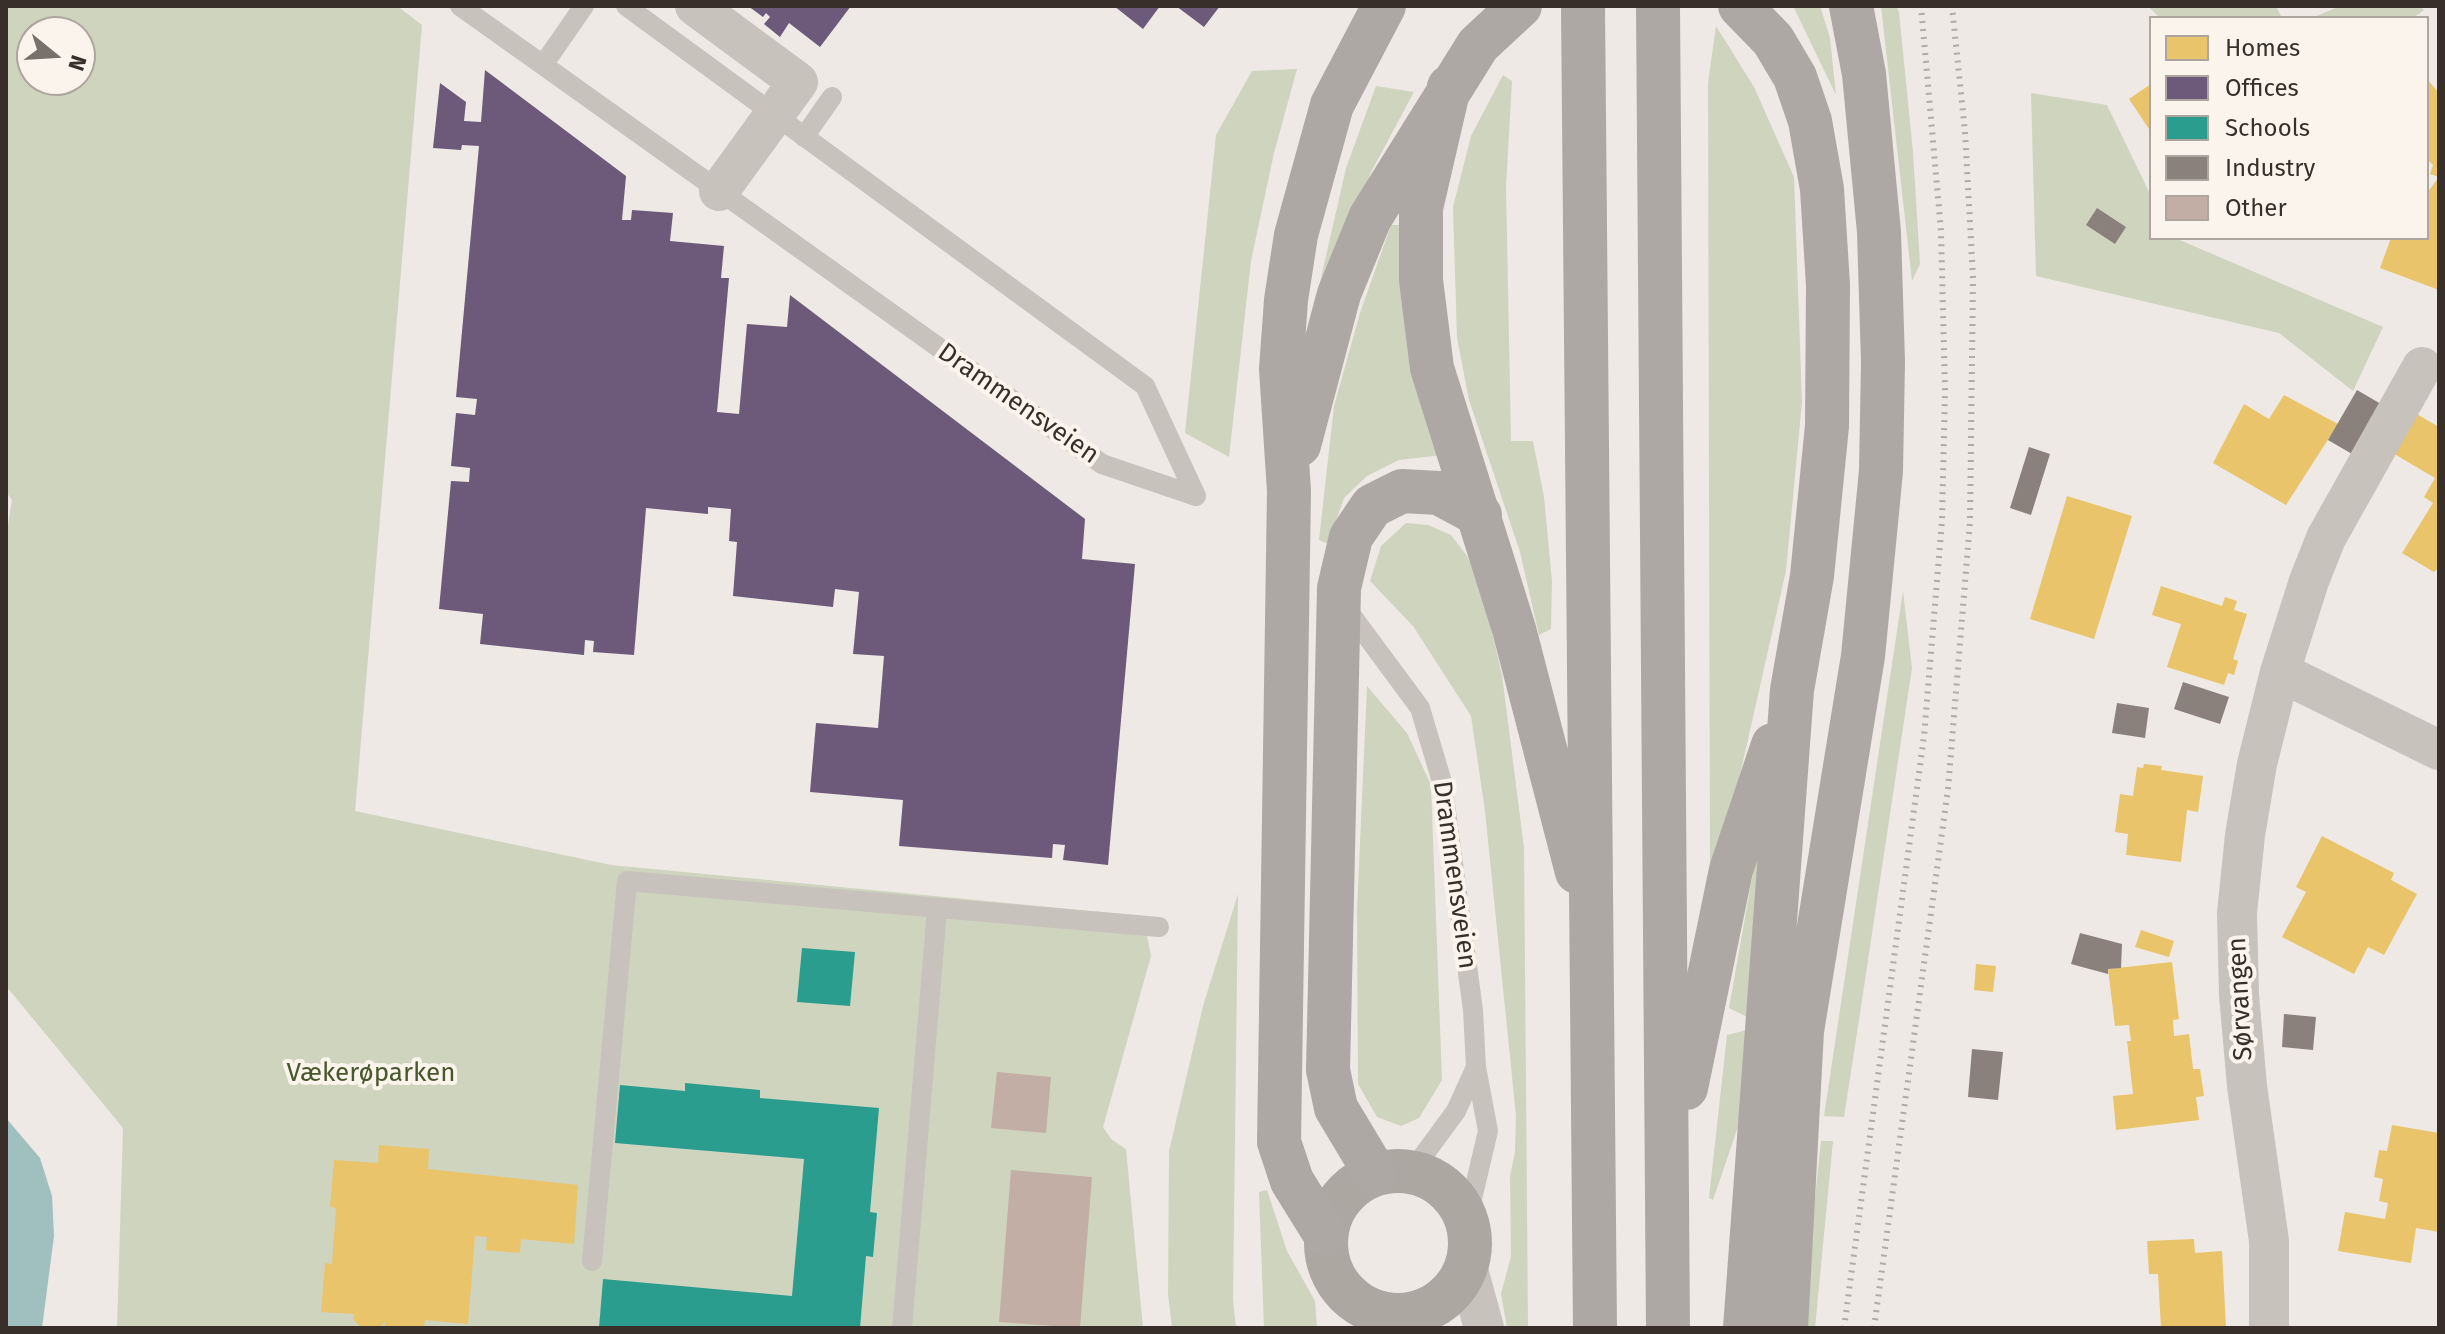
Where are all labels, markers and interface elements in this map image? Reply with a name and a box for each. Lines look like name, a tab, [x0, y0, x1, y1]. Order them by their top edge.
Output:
north arrow	[16, 16, 96, 96]
legend	[2149, 16, 2429, 240]
text: Homes	[2225, 34, 2300, 62]
text: N	[62, 52, 92, 74]
text: Offices	[2225, 74, 2299, 102]
text: Schools	[2225, 114, 2310, 142]
text: Industry	[2225, 154, 2315, 182]
text: Other	[2225, 194, 2287, 222]
street label: Drammensveien	[932, 337, 1104, 471]
street label: Drammensveien	[1425, 779, 1483, 971]
street label: Sørvangen	[2222, 936, 2260, 1062]
park label: Vækerøparken	[286, 1058, 456, 1090]

